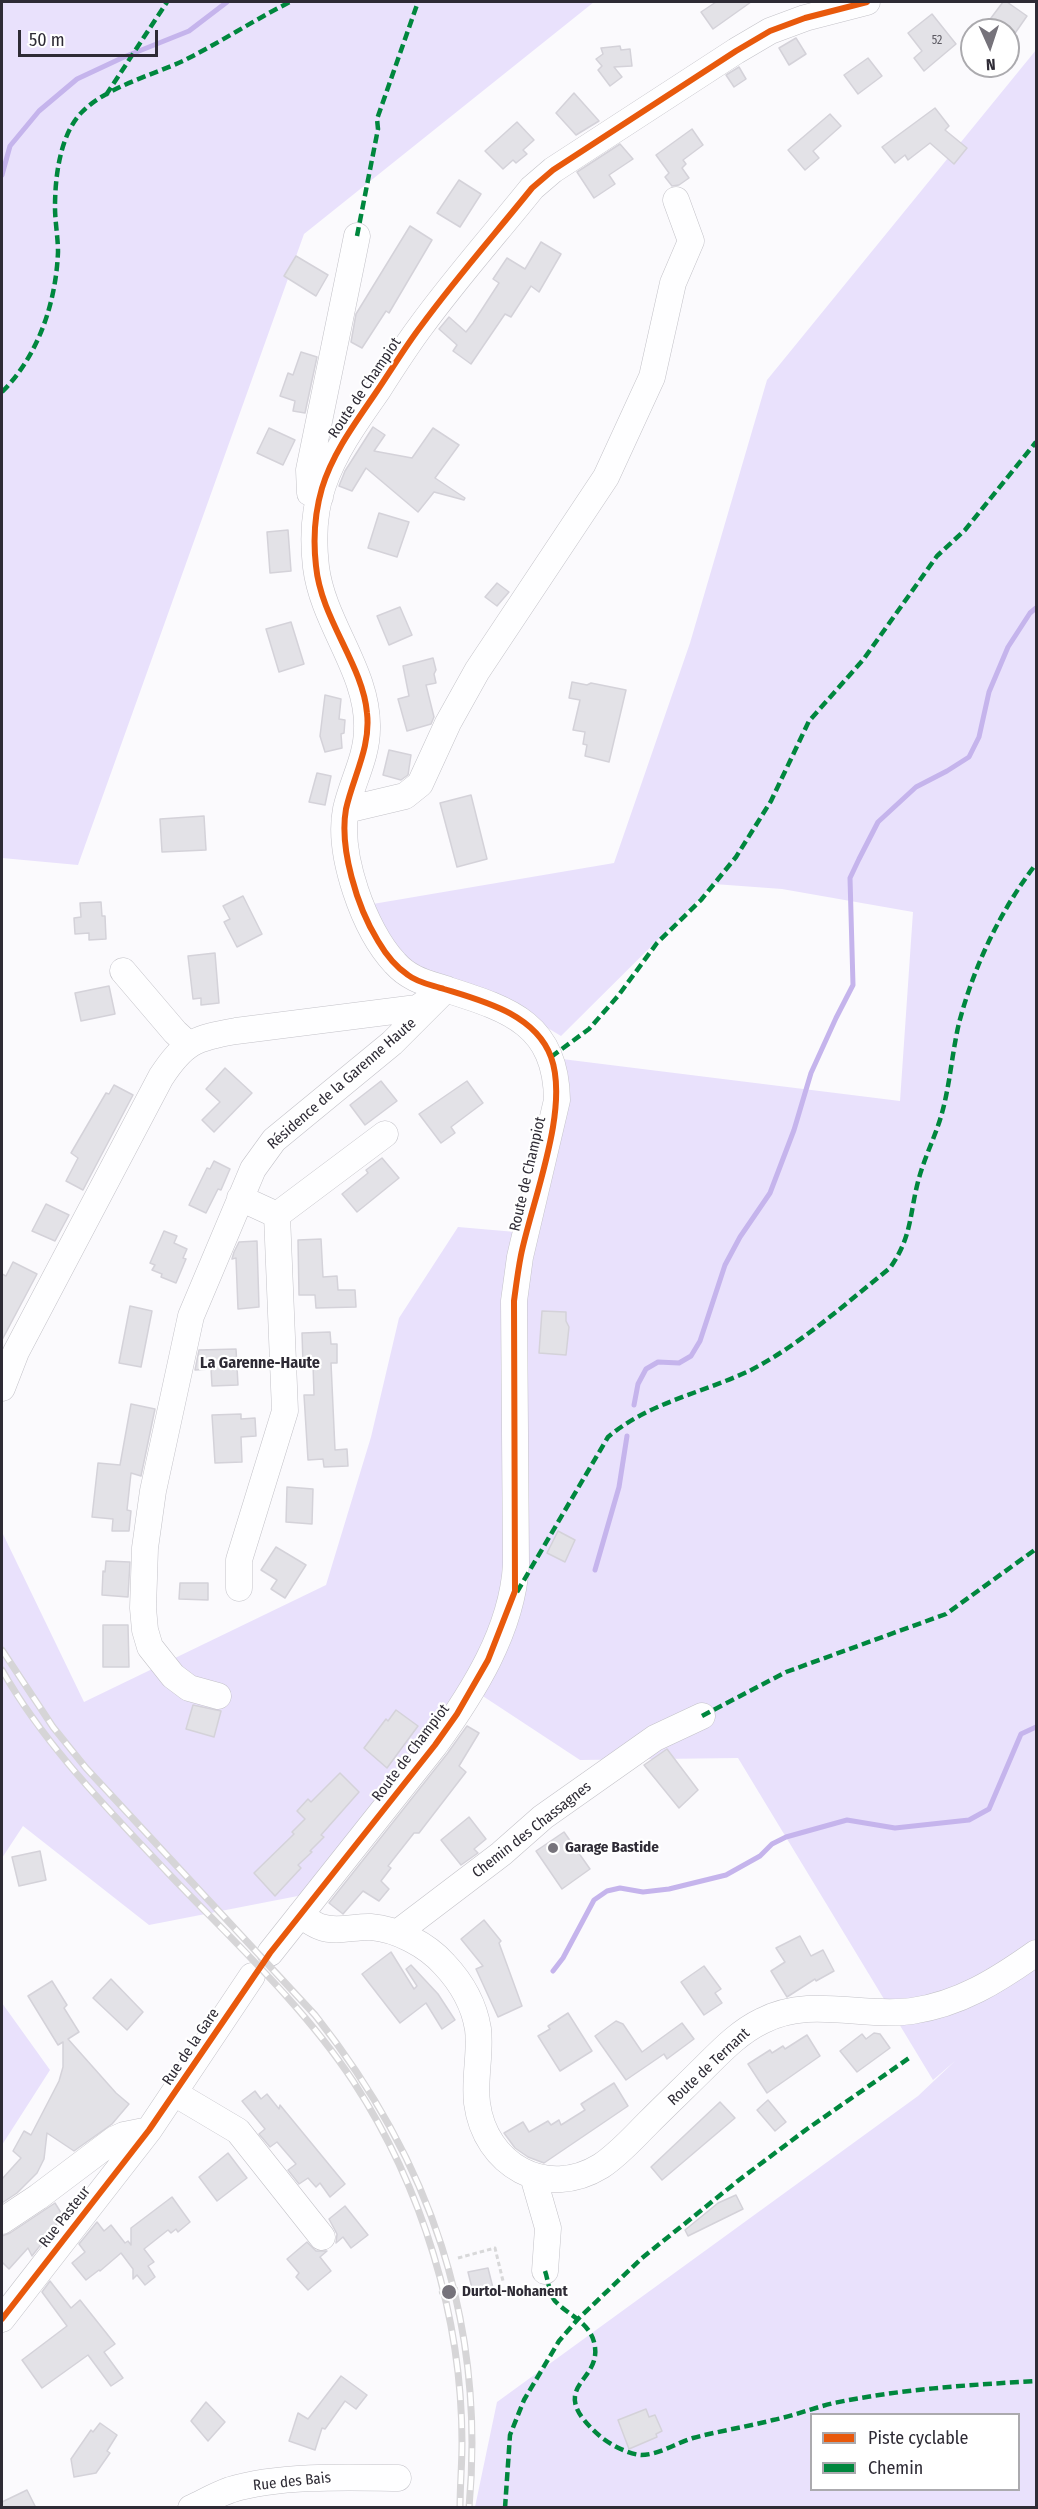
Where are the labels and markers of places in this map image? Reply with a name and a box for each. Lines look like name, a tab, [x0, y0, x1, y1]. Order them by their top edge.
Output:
place label: Garage Bastide	[565, 1839, 659, 1857]
marker: Garage Bastide	[546, 1841, 560, 1855]
marker: Durtol-Nohanent	[440, 2283, 458, 2301]
place label: Durtol-Nohanent	[462, 2283, 568, 2301]

